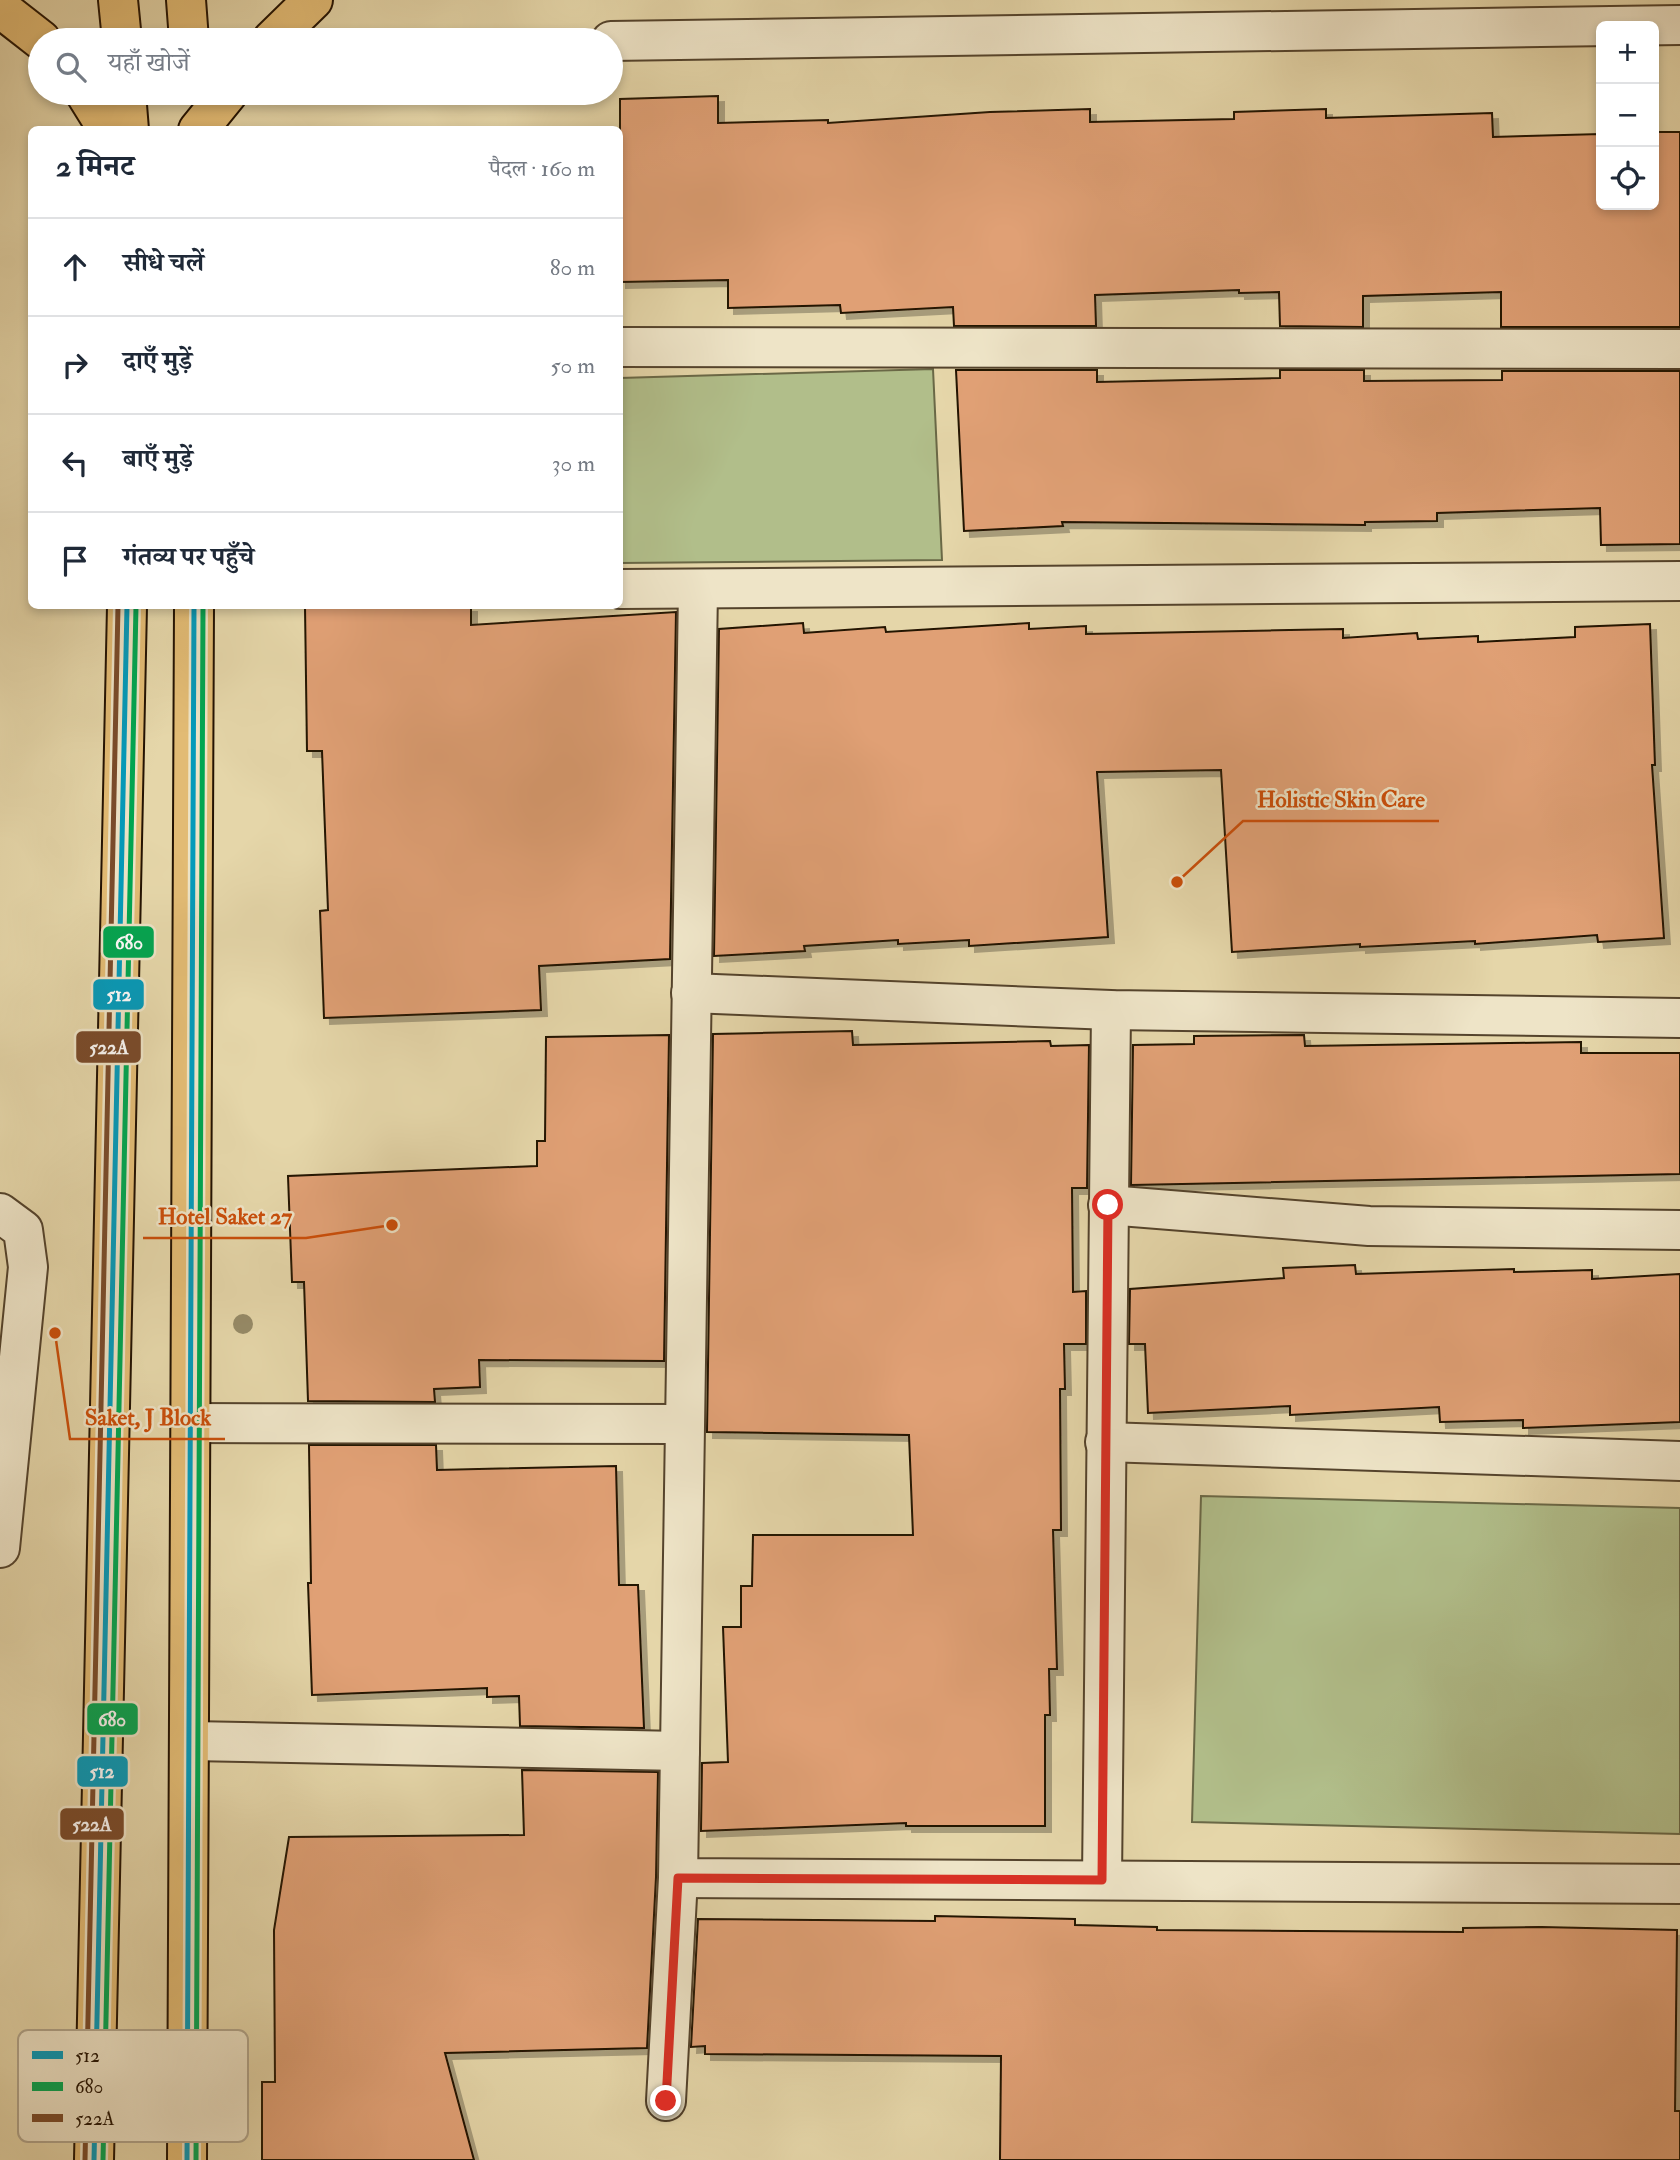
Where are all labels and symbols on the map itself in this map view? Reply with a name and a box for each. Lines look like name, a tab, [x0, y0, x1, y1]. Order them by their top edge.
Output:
callout: Holistic Skin Care	[1243, 777, 1439, 821]
text: Holistic Skin Care	[1257, 785, 1425, 814]
line badge: 680	[102, 925, 155, 959]
text: 680	[115, 931, 143, 955]
line badge: 512	[92, 978, 145, 1011]
text: 512	[107, 983, 132, 1007]
line badge: 522A	[75, 1030, 142, 1064]
text: 522A	[89, 1036, 130, 1060]
route start	[1092, 1189, 1123, 1220]
callout: Hotel Saket 27	[143, 1194, 306, 1238]
text: Hotel Saket 27	[158, 1202, 293, 1231]
callout: Saket, J Block	[70, 1395, 225, 1439]
text: Saket, J Block	[85, 1403, 212, 1433]
line badge: 680	[86, 1702, 139, 1736]
text: 680	[98, 1708, 126, 1732]
line badge: 512	[76, 1755, 129, 1788]
text: 512	[90, 1760, 115, 1784]
line badge: 522A	[59, 1807, 125, 1841]
text: 522A	[72, 1813, 113, 1837]
legend	[18, 2030, 248, 2142]
text: 512	[75, 2044, 100, 2068]
text: 680	[75, 2075, 103, 2099]
route end	[650, 2085, 681, 2116]
text: 522A	[75, 2107, 115, 2131]

